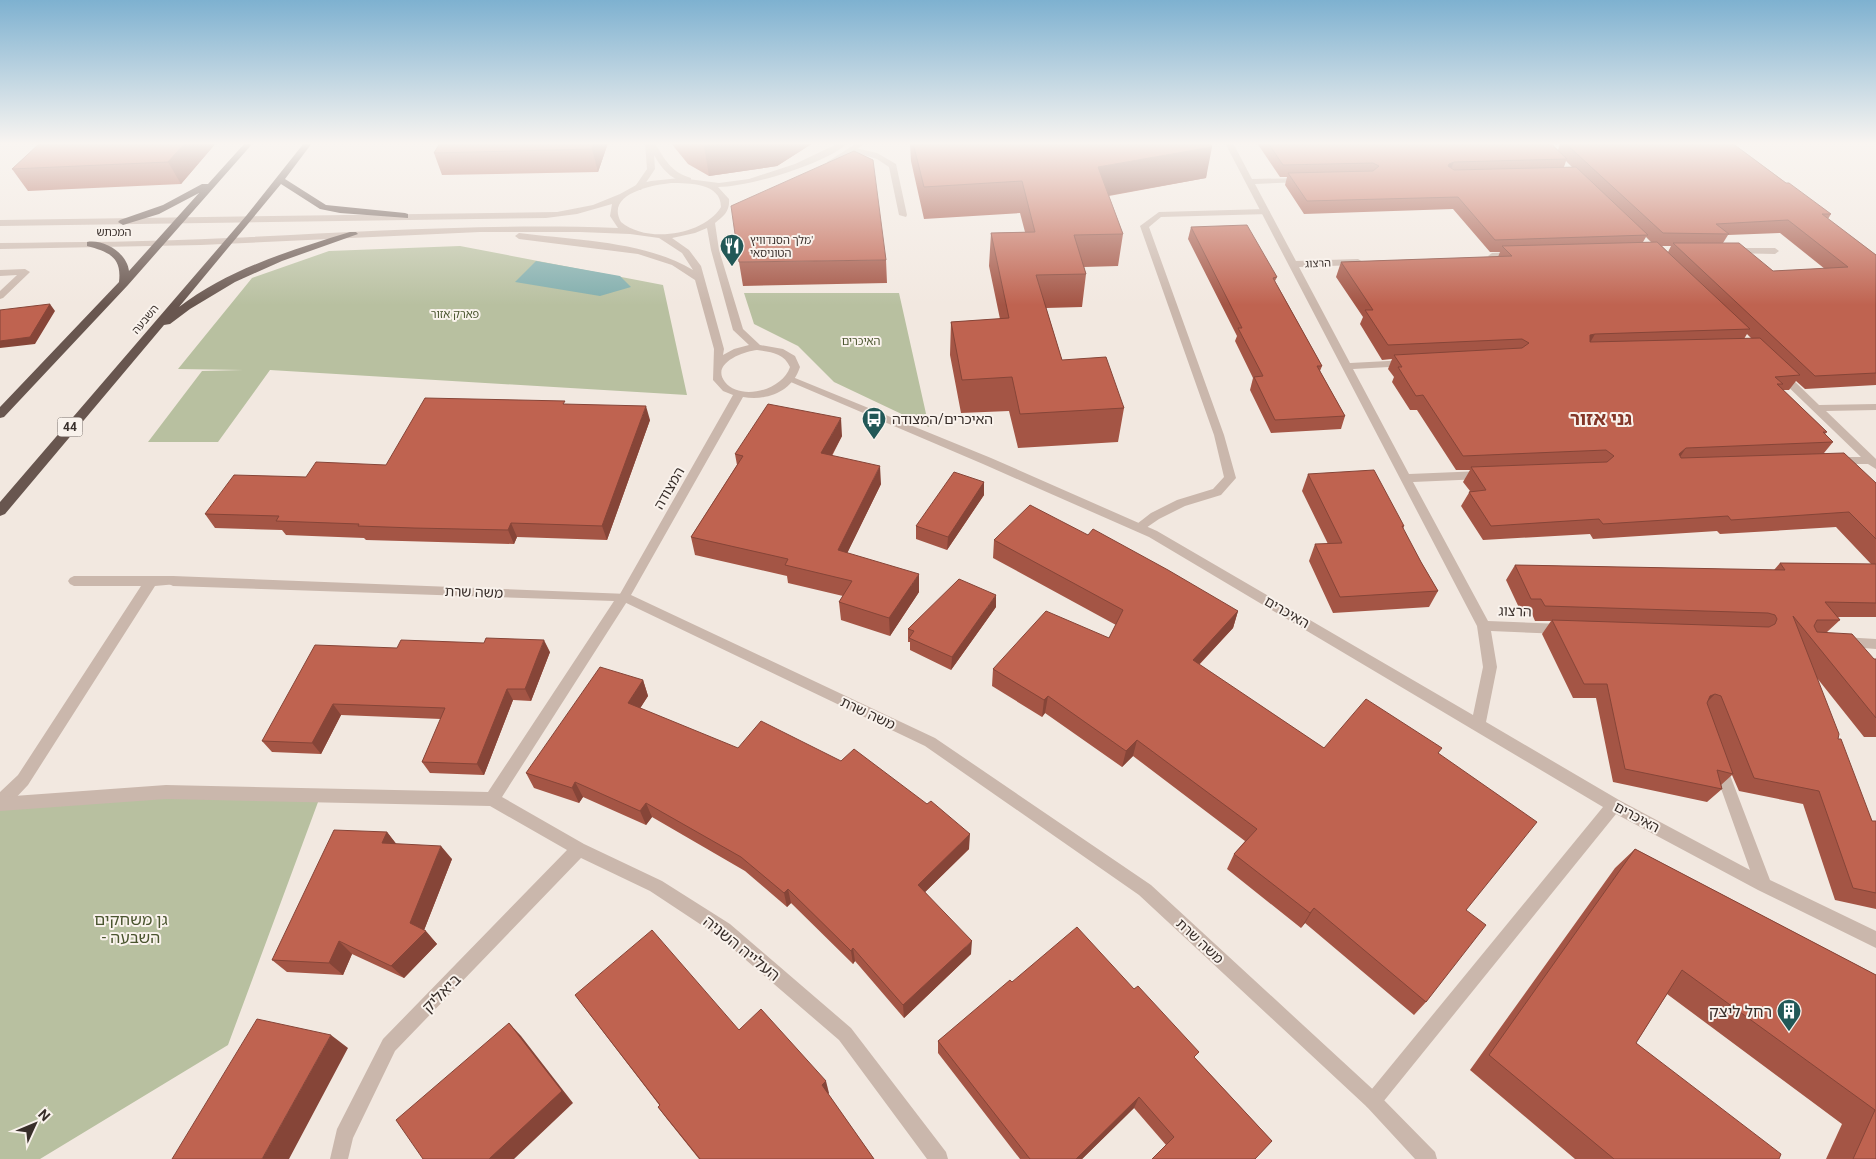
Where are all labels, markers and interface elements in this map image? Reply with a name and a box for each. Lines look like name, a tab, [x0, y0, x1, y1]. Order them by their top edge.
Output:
street label: המכתש	[97, 226, 132, 239]
restaurant icon: מלך הסנדוויץ' הטוניסאי	[719, 233, 745, 267]
place label: מלך הסנדוויץ' הטוניסאי	[750, 234, 813, 260]
street label: הרצוג	[1305, 257, 1331, 270]
street label: השבעה	[129, 302, 161, 337]
park label: פארק אזור	[431, 308, 480, 321]
park label: האיכרים	[842, 335, 880, 348]
bus stop icon: האיכרים/המצודה	[861, 406, 887, 440]
district label: גני אזור	[1570, 407, 1632, 430]
place label: האיכרים/המצודה	[892, 411, 993, 427]
road number: 44	[58, 418, 82, 437]
street label: המצודה	[651, 464, 687, 512]
street label: משה שרת	[445, 583, 503, 601]
street label: האיכרים	[1262, 593, 1312, 631]
street label: הרצוג	[1498, 602, 1532, 620]
street label: משה שרת	[838, 693, 898, 733]
street label: האיכרים	[1612, 798, 1662, 836]
park label: גן משחקים - השבעה	[94, 910, 168, 947]
street label: העלייה השניה	[700, 912, 784, 985]
street label: משה שרת	[1173, 915, 1227, 967]
street label: ביאליק	[418, 970, 465, 1017]
building icon: רחל ליצק	[1776, 998, 1802, 1032]
place label: רחל ליצק	[1709, 1002, 1772, 1021]
north arrow	[10, 1099, 60, 1149]
text: N	[35, 1106, 54, 1124]

